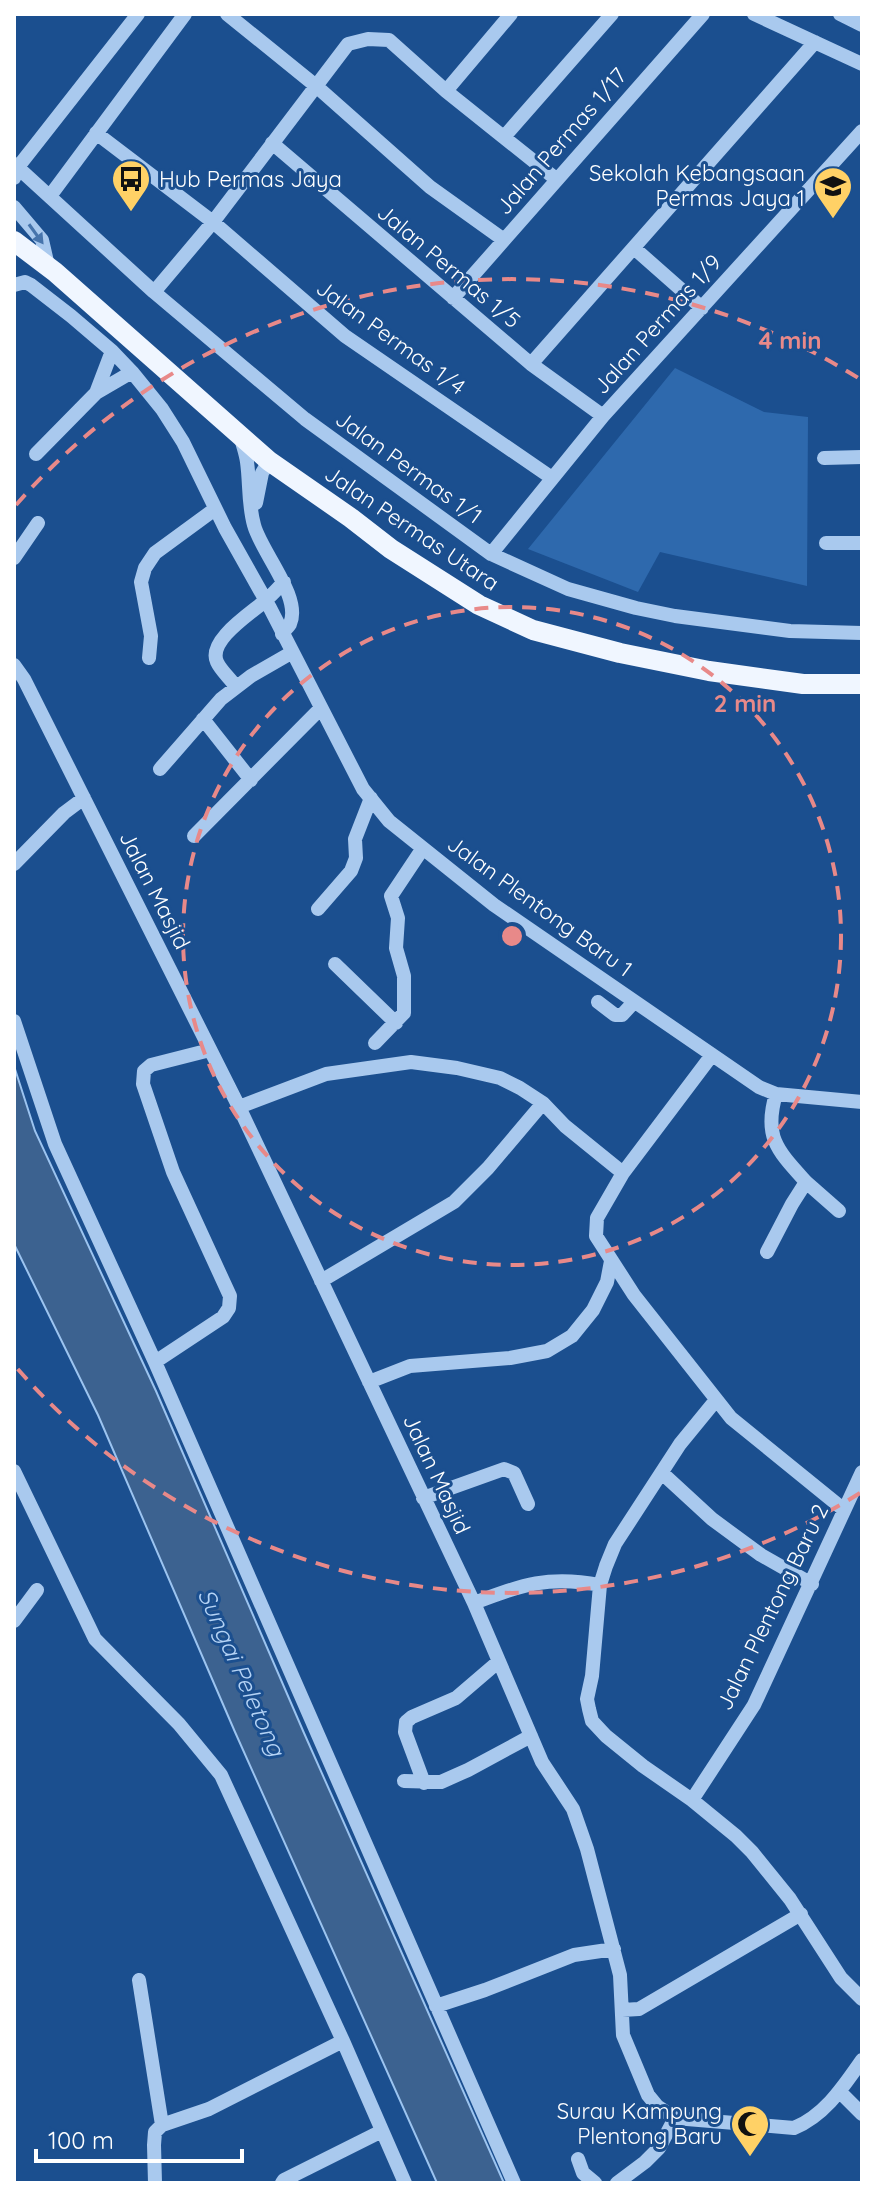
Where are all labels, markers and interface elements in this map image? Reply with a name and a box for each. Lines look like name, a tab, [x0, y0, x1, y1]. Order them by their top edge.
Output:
street label: Jalan Permas 1/17	[490, 62, 632, 220]
bus stop icon: Hub Permas Jaya	[110, 158, 152, 213]
place label: Sekolah Kebangsaan Permas Jaya 1	[589, 159, 805, 212]
place label: Hub Permas Jaya	[159, 165, 342, 193]
school or university icon: Sekolah Kebangsaan Permas Jaya 1	[812, 165, 854, 220]
street label: Jalan Permas 1/5	[372, 198, 526, 334]
one-way arrow	[28, 224, 44, 244]
street label: Jalan Permas 1/9	[587, 248, 727, 400]
street label: Jalan Permas 1/4	[311, 273, 471, 401]
text: 4 min	[759, 325, 821, 355]
street label: Jalan Permas 1/1	[330, 404, 488, 530]
street label: Jalan Permas Utara	[319, 459, 505, 597]
text: 2 min	[714, 688, 776, 718]
street label: Jalan Masjid	[113, 826, 197, 954]
street label: Jalan Plentong Baru 1	[442, 829, 638, 983]
centre of rings	[498, 922, 526, 950]
street label: Jalan Masjid	[397, 1410, 477, 1538]
street label: Jalan Plentong Baru 2	[710, 1499, 834, 1715]
water label: Sungai Peletong	[192, 1584, 293, 1762]
place label: Surau Kampung Plentong Baru	[557, 2097, 722, 2150]
mosque icon: Surau Kampung Plentong Baru	[729, 2103, 771, 2158]
scale bar	[36, 2113, 242, 2163]
text: 100 m	[48, 2125, 114, 2155]

